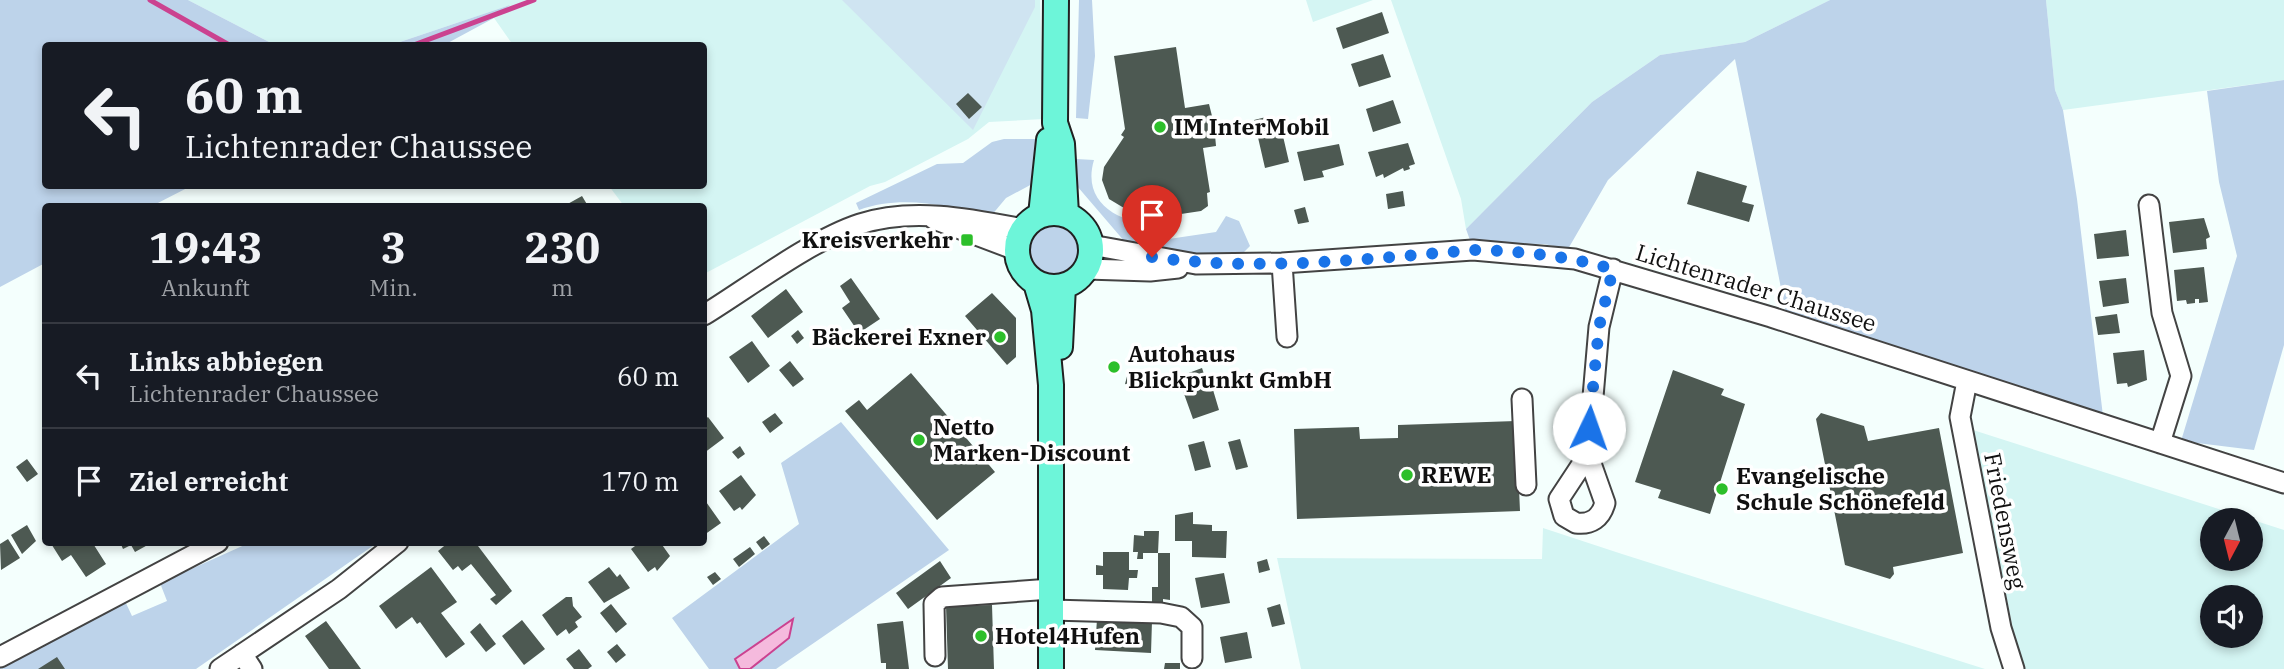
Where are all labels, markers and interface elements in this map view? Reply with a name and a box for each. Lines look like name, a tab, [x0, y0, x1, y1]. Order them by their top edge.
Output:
text: 60 m	[185, 63, 303, 126]
icon: left	[70, 70, 161, 161]
place label: IM InterMobil	[1174, 111, 1329, 141]
marker: IM InterMobil	[1152, 119, 1168, 135]
text: Lichtenrader Chaussee	[185, 125, 533, 167]
pin	[1122, 185, 1182, 257]
icon: arrive	[1133, 196, 1171, 234]
text: 19:43	[149, 220, 262, 275]
text: 3	[381, 220, 406, 275]
text: 230	[525, 220, 600, 275]
place label: Kreisverkehr	[802, 224, 954, 254]
marker: Kreisverkehr	[959, 232, 975, 248]
street label: Lichtenrader Chaussee	[1632, 236, 1880, 338]
text: Ankunft	[161, 272, 250, 302]
text: Min.	[369, 272, 418, 302]
text: m	[551, 272, 573, 302]
place label: Bäckerei Exner	[812, 321, 987, 351]
marker: Bäckerei Exner	[992, 329, 1008, 345]
place label: Autohaus Blickpunkt GmbH	[1128, 338, 1332, 394]
text: Links abbiegen	[129, 344, 324, 378]
icon: left	[70, 357, 108, 395]
text: 60 m	[617, 359, 679, 393]
marker: Autohaus Blickpunkt GmbH	[1106, 359, 1122, 375]
text: Lichtenrader Chaussee	[129, 378, 379, 408]
position arrow	[1552, 391, 1626, 465]
place label: Netto Marken-Discount	[933, 411, 1131, 467]
marker: Netto Marken-Discount	[911, 432, 927, 448]
street label: Friedensweg	[1978, 450, 2034, 592]
place label: REWE	[1421, 459, 1492, 489]
place label: Evangelische Schule Schönefeld	[1736, 460, 1945, 516]
icon: arrive	[70, 462, 108, 500]
text: Ziel erreicht	[129, 464, 288, 498]
text: 170 m	[601, 464, 679, 498]
marker: REWE	[1399, 467, 1415, 483]
marker: Evangelische Schule Schönefeld	[1714, 481, 1730, 497]
north arrow	[2200, 508, 2263, 570]
map controls	[2200, 508, 2263, 648]
button: sound	[2200, 585, 2263, 648]
place label: Hotel4Hufen	[995, 620, 1140, 650]
marker: Hotel4Hufen	[973, 628, 989, 644]

